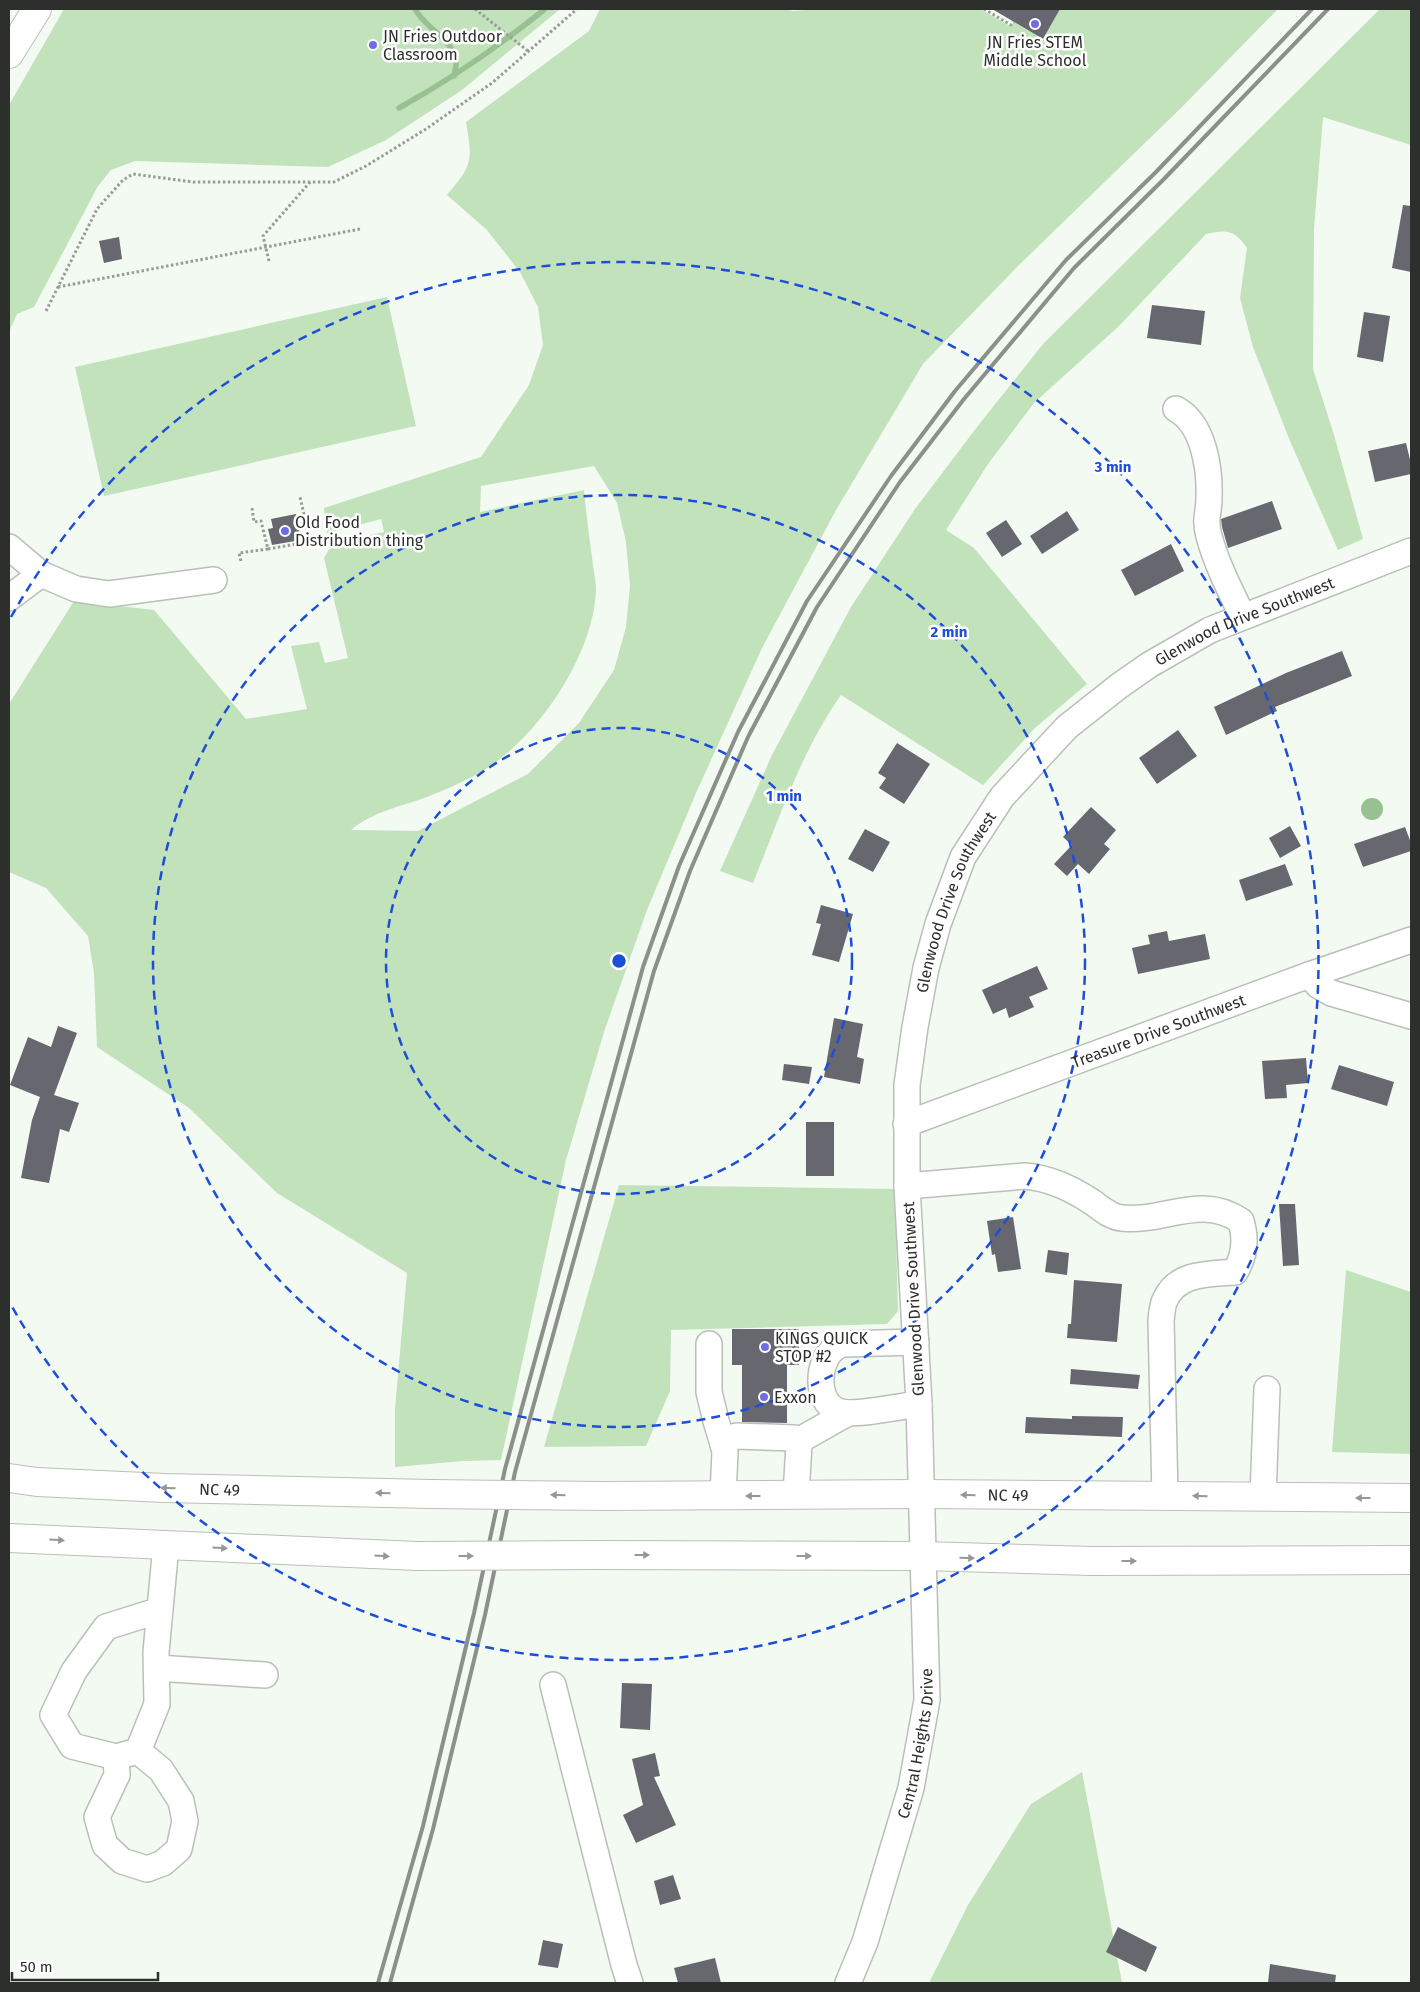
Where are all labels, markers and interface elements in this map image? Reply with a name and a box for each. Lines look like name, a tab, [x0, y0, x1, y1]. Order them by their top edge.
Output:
marker: JN Fries STEM Middle School	[1029, 18, 1041, 30]
place label: JN Fries Outdoor Classroom	[383, 27, 503, 64]
place label: JN Fries STEM Middle School	[984, 33, 1087, 70]
marker: JN Fries Outdoor Classroom	[367, 39, 379, 51]
text: 3 min	[1094, 458, 1131, 476]
place label: Old Food Distribution thing	[295, 513, 424, 550]
marker: Old Food Distribution thing	[279, 525, 291, 537]
street label: Glenwood Drive Southwest	[1151, 573, 1337, 670]
text: 2 min	[931, 623, 967, 641]
text: 1 min	[766, 787, 802, 805]
street label: Glenwood Drive Southwest	[913, 808, 1000, 994]
centre of rings	[610, 952, 628, 970]
street label: Treasure Drive Southwest	[1069, 990, 1248, 1072]
street label: Glenwood Drive Southwest	[899, 1201, 928, 1397]
place label: KINGS QUICK STOP #2	[775, 1329, 868, 1366]
marker: KINGS QUICK STOP #2	[759, 1341, 771, 1353]
place label: Exxon	[774, 1388, 817, 1407]
marker: Exxon	[758, 1391, 770, 1403]
street label: NC 49	[199, 1480, 240, 1500]
one-way arrow	[159, 1484, 175, 1492]
street label: NC 49	[988, 1486, 1028, 1505]
one-way arrow	[374, 1489, 390, 1497]
one-way arrow	[549, 1491, 565, 1499]
one-way arrow	[959, 1491, 975, 1499]
one-way arrow	[744, 1492, 760, 1500]
one-way arrow	[1192, 1492, 1208, 1500]
one-way arrow	[1354, 1494, 1370, 1502]
one-way arrow	[50, 1537, 66, 1545]
one-way arrow	[212, 1544, 228, 1552]
one-way arrow	[634, 1551, 650, 1559]
one-way arrow	[374, 1552, 390, 1560]
one-way arrow	[458, 1552, 474, 1560]
one-way arrow	[796, 1552, 812, 1560]
one-way arrow	[959, 1554, 975, 1562]
one-way arrow	[1121, 1557, 1137, 1565]
street label: Central Heights Drive	[893, 1668, 938, 1821]
scale bar	[12, 1950, 159, 1982]
text: 50 m	[20, 1958, 53, 1976]

